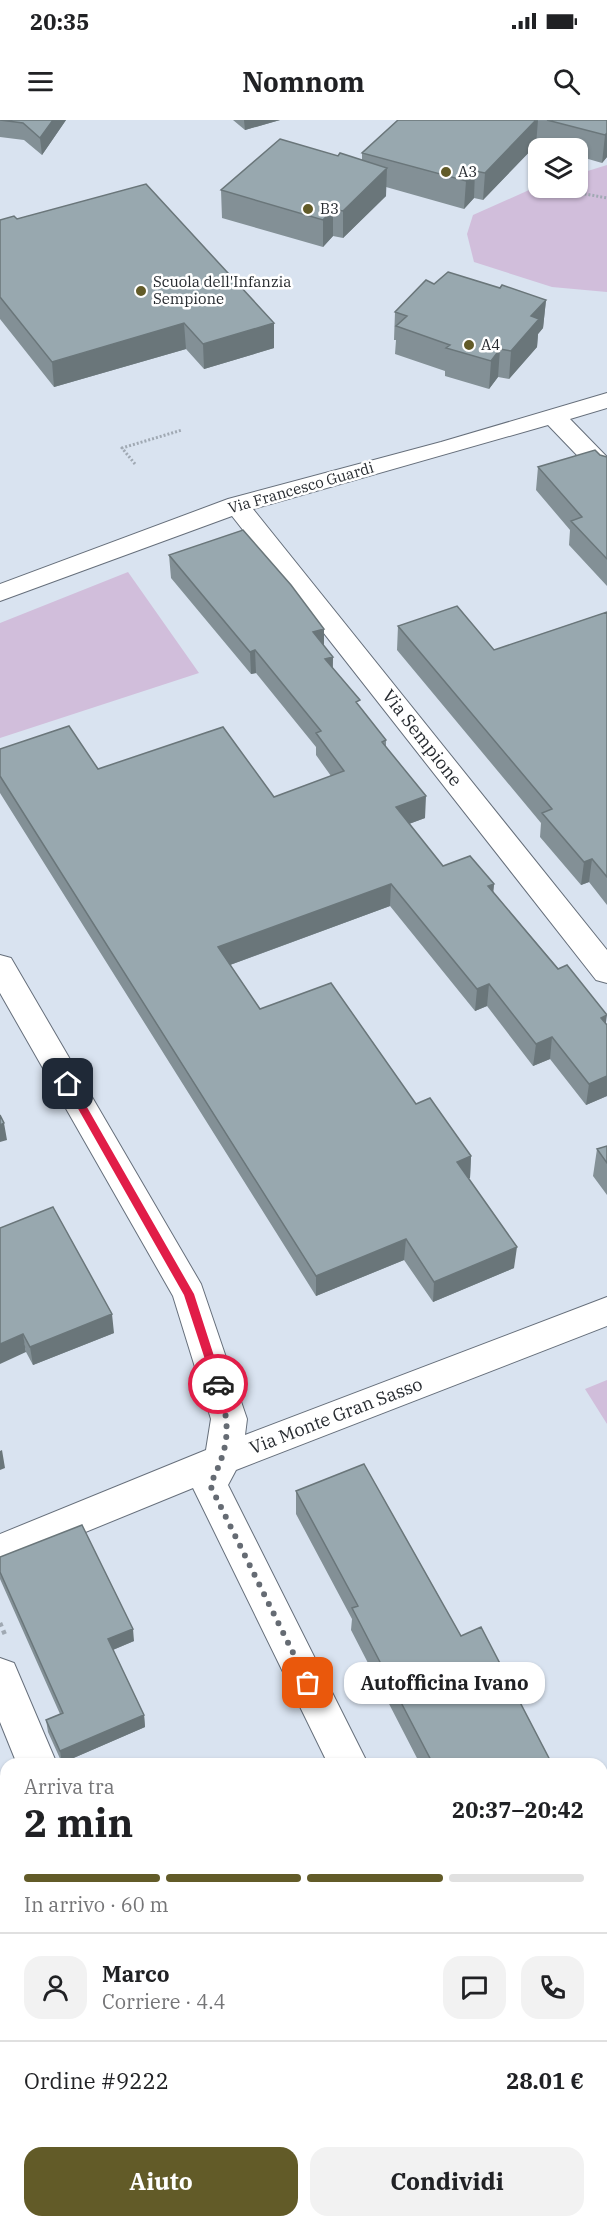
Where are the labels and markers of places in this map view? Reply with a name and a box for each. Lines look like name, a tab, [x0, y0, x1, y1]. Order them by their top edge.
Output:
place label: A3	[458, 162, 477, 181]
marker: A3	[439, 165, 453, 179]
place label: B3	[320, 199, 339, 218]
marker: B3	[301, 202, 315, 216]
place label: Scuola dell'Infanzia Sempione	[153, 272, 291, 308]
marker: Scuola dell'Infanzia Sempione	[134, 284, 148, 298]
place label: A4	[481, 335, 500, 354]
marker: A4	[462, 338, 476, 352]
pin	[42, 1058, 93, 1109]
pin	[282, 1657, 333, 1708]
callout: Autofficina Ivano	[344, 1662, 545, 1704]

